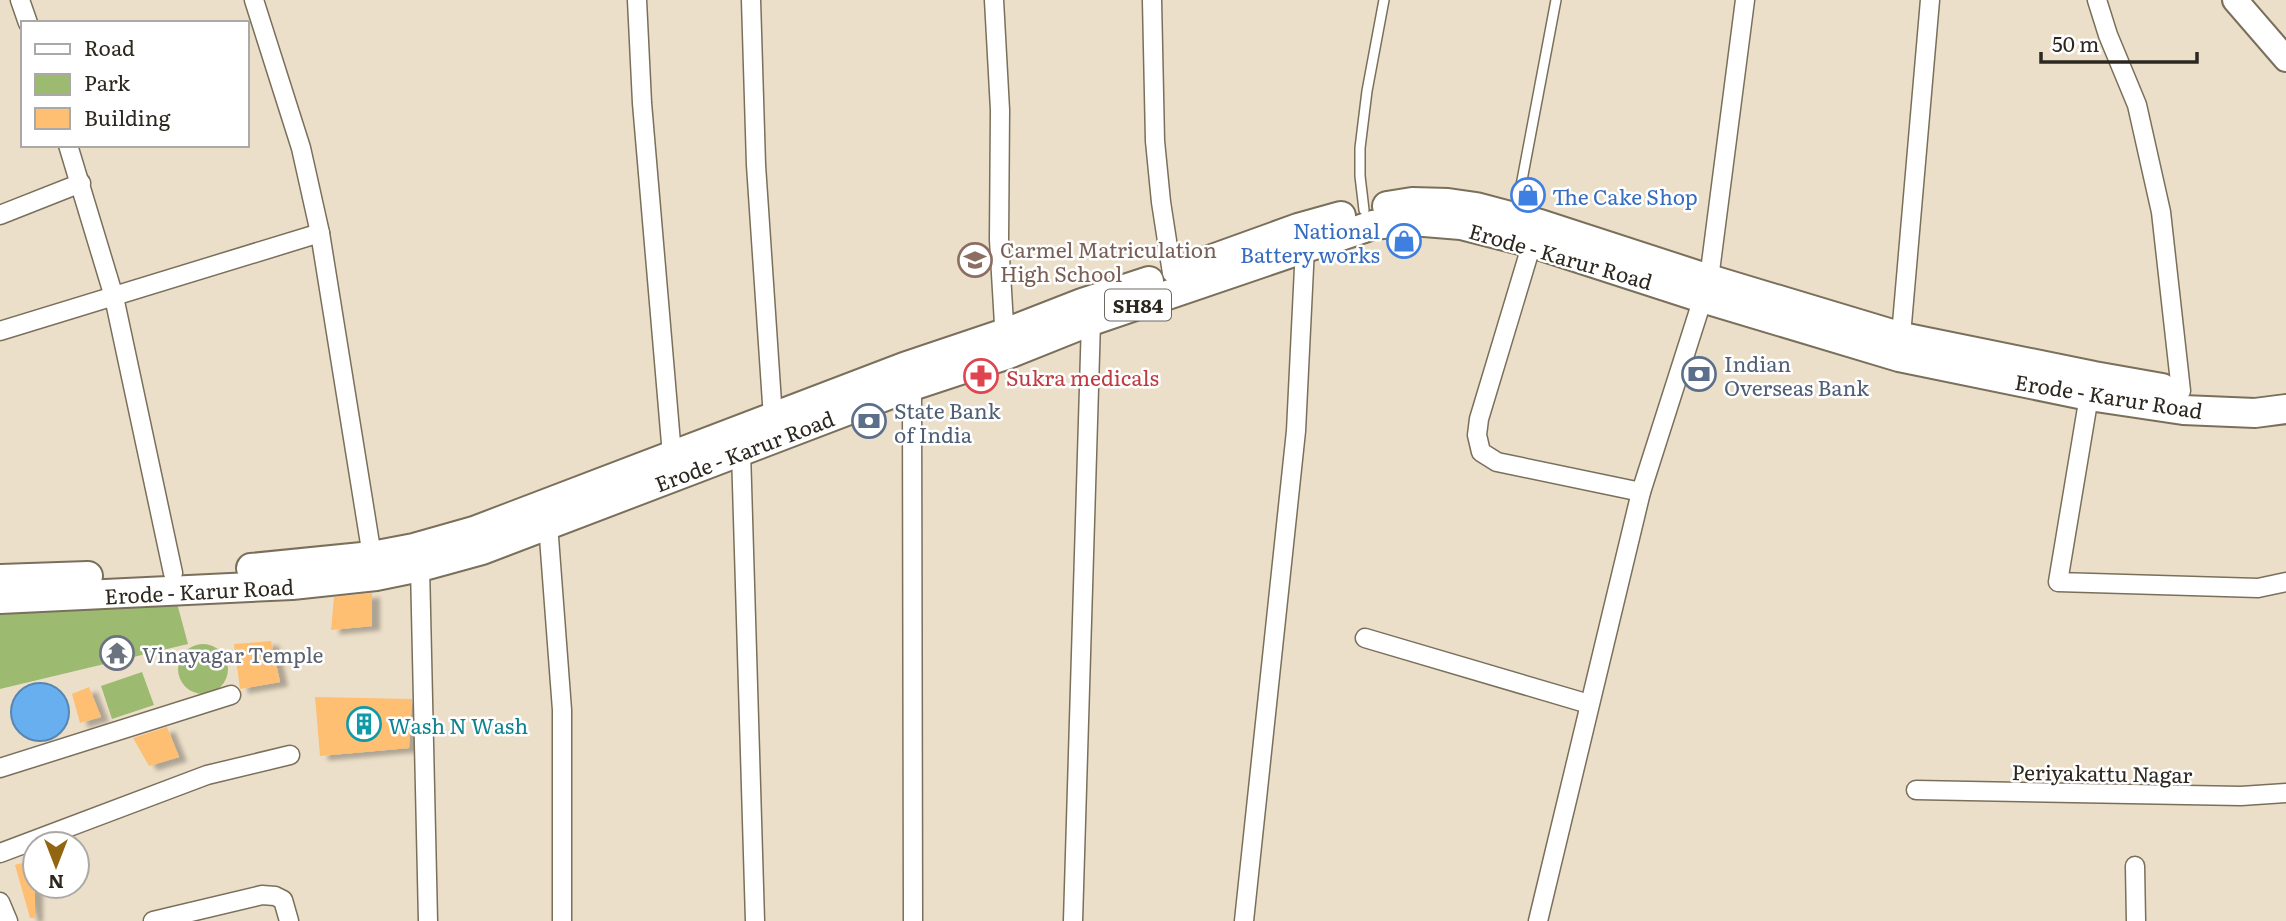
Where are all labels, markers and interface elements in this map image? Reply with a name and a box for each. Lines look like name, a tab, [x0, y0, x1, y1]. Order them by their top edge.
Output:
legend	[21, 21, 248, 147]
scale bar	[2041, 21, 2197, 65]
text: 50 m	[2052, 27, 2099, 58]
text: Road	[84, 31, 135, 62]
text: Park	[84, 66, 130, 97]
text: Building	[84, 101, 171, 132]
shop icon: The Cake Shop	[1509, 176, 1547, 214]
place label: The Cake Shop	[1552, 180, 1698, 211]
place label: National Battery works	[1240, 214, 1380, 269]
street label: Erode - Karur Road	[1466, 214, 1657, 296]
shop icon: National Battery works	[1385, 222, 1423, 260]
place label: Carmel Matriculation High School	[1000, 233, 1217, 288]
school or university icon: Carmel Matriculation High School	[956, 241, 994, 279]
road number: SH84	[1105, 290, 1171, 320]
place label: Indian Overseas Bank	[1724, 347, 1869, 402]
bank icon: Indian Overseas Bank	[1680, 355, 1718, 393]
pharmacy icon: Sukra medicals	[962, 357, 1000, 395]
place label: Sukra medicals	[1006, 361, 1159, 392]
street label: Erode - Karur Road	[2013, 365, 2205, 425]
place label: State Bank of India	[894, 394, 1001, 449]
street label: Erode - Karur Road	[650, 401, 838, 498]
bank icon: State Bank of India	[850, 402, 888, 440]
street label: Erode - Karur Road	[103, 570, 295, 610]
temple icon: Vinayagar Temple	[98, 634, 136, 672]
place label: Vinayagar Temple	[142, 638, 323, 669]
building icon: Wash N Wash	[345, 705, 383, 743]
place label: Wash N Wash	[388, 709, 528, 740]
street label: Periyakattu Nagar	[2011, 755, 2193, 789]
north arrow	[21, 830, 91, 900]
text: N	[48, 869, 64, 897]

